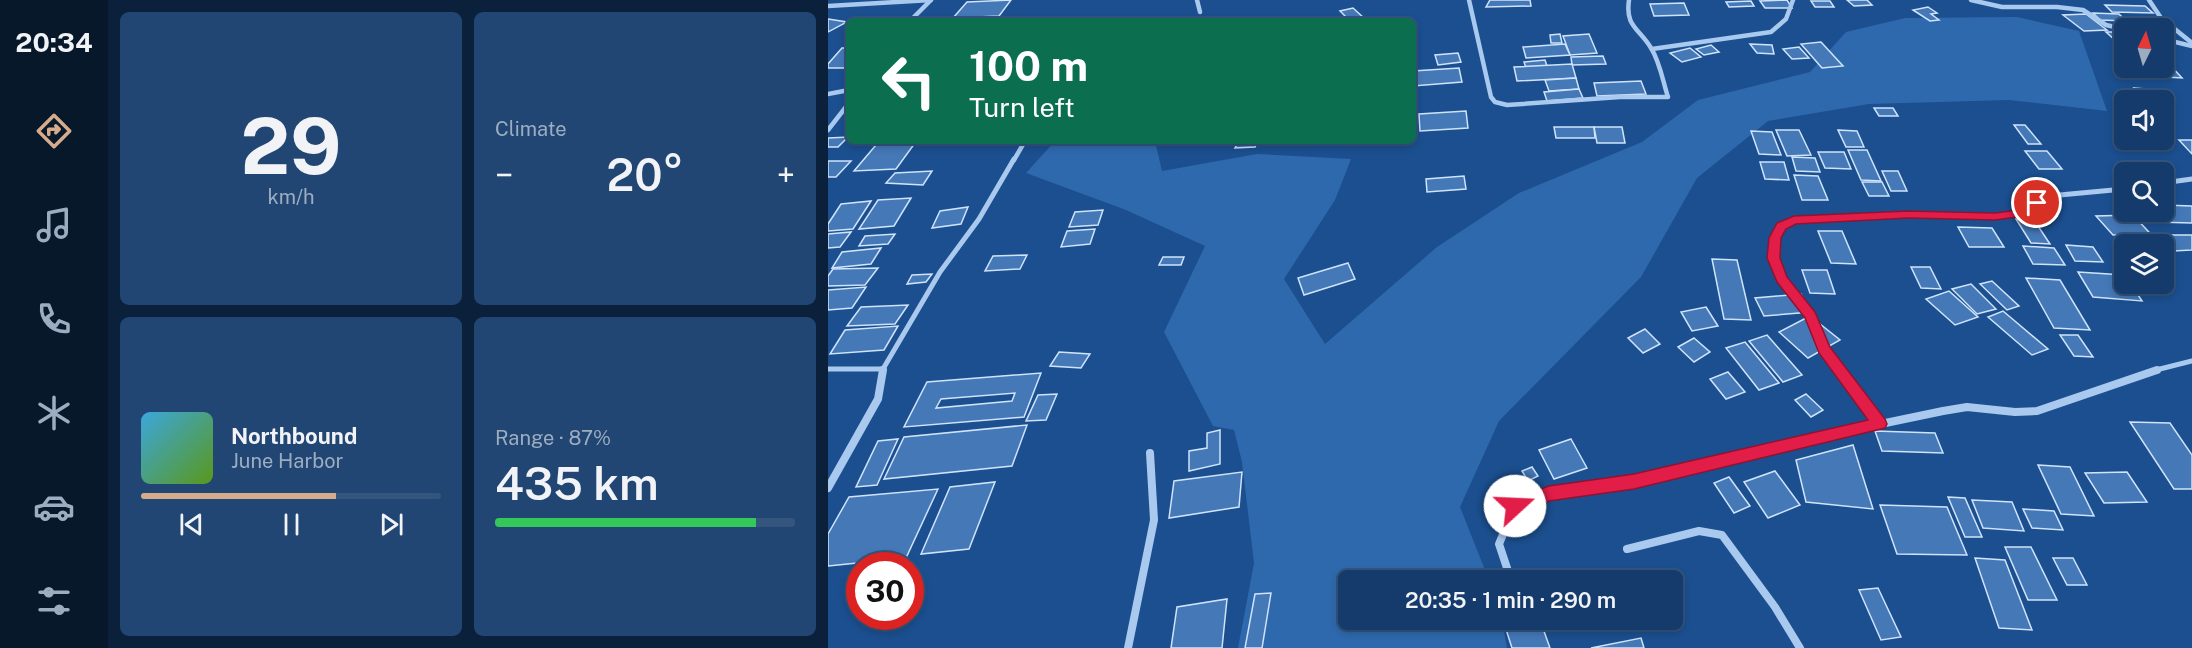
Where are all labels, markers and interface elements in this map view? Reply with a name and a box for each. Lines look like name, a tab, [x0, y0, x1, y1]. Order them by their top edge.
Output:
north arrow	[2114, 18, 2174, 78]
map controls	[2114, 18, 2174, 294]
text: 20:34	[15, 26, 93, 58]
text: 100 m	[969, 41, 1088, 90]
icon: left	[870, 42, 948, 120]
button: sound	[2114, 90, 2174, 150]
text: Turn left	[969, 91, 1075, 123]
text: 29	[241, 100, 341, 192]
icon: directions	[33, 110, 75, 152]
text: Climate	[495, 117, 567, 141]
text: 20°	[606, 148, 684, 201]
text: −	[495, 156, 513, 194]
text: +	[777, 156, 795, 194]
button: search	[2114, 162, 2174, 222]
pin	[2011, 177, 2062, 228]
text: km/h	[267, 185, 315, 209]
icon: arrive	[2020, 186, 2053, 219]
icon: music	[33, 204, 75, 246]
button: layers	[2114, 234, 2174, 294]
icon: phone	[33, 298, 75, 340]
icon: climate	[33, 392, 75, 434]
text: Northbound	[231, 423, 357, 449]
text: Range · 87%	[495, 426, 611, 450]
text: June Harbor	[231, 449, 343, 473]
text: 435 km	[495, 457, 659, 510]
position arrow	[1483, 474, 1547, 538]
icon: car	[33, 486, 75, 528]
icon: previous	[175, 508, 208, 541]
icon: pause	[275, 508, 308, 541]
icon: next	[375, 508, 408, 541]
speed limit sign: 30	[846, 552, 924, 630]
icon: filters	[33, 580, 75, 622]
text: 20:35 · 1 min · 290 m	[1405, 587, 1616, 613]

